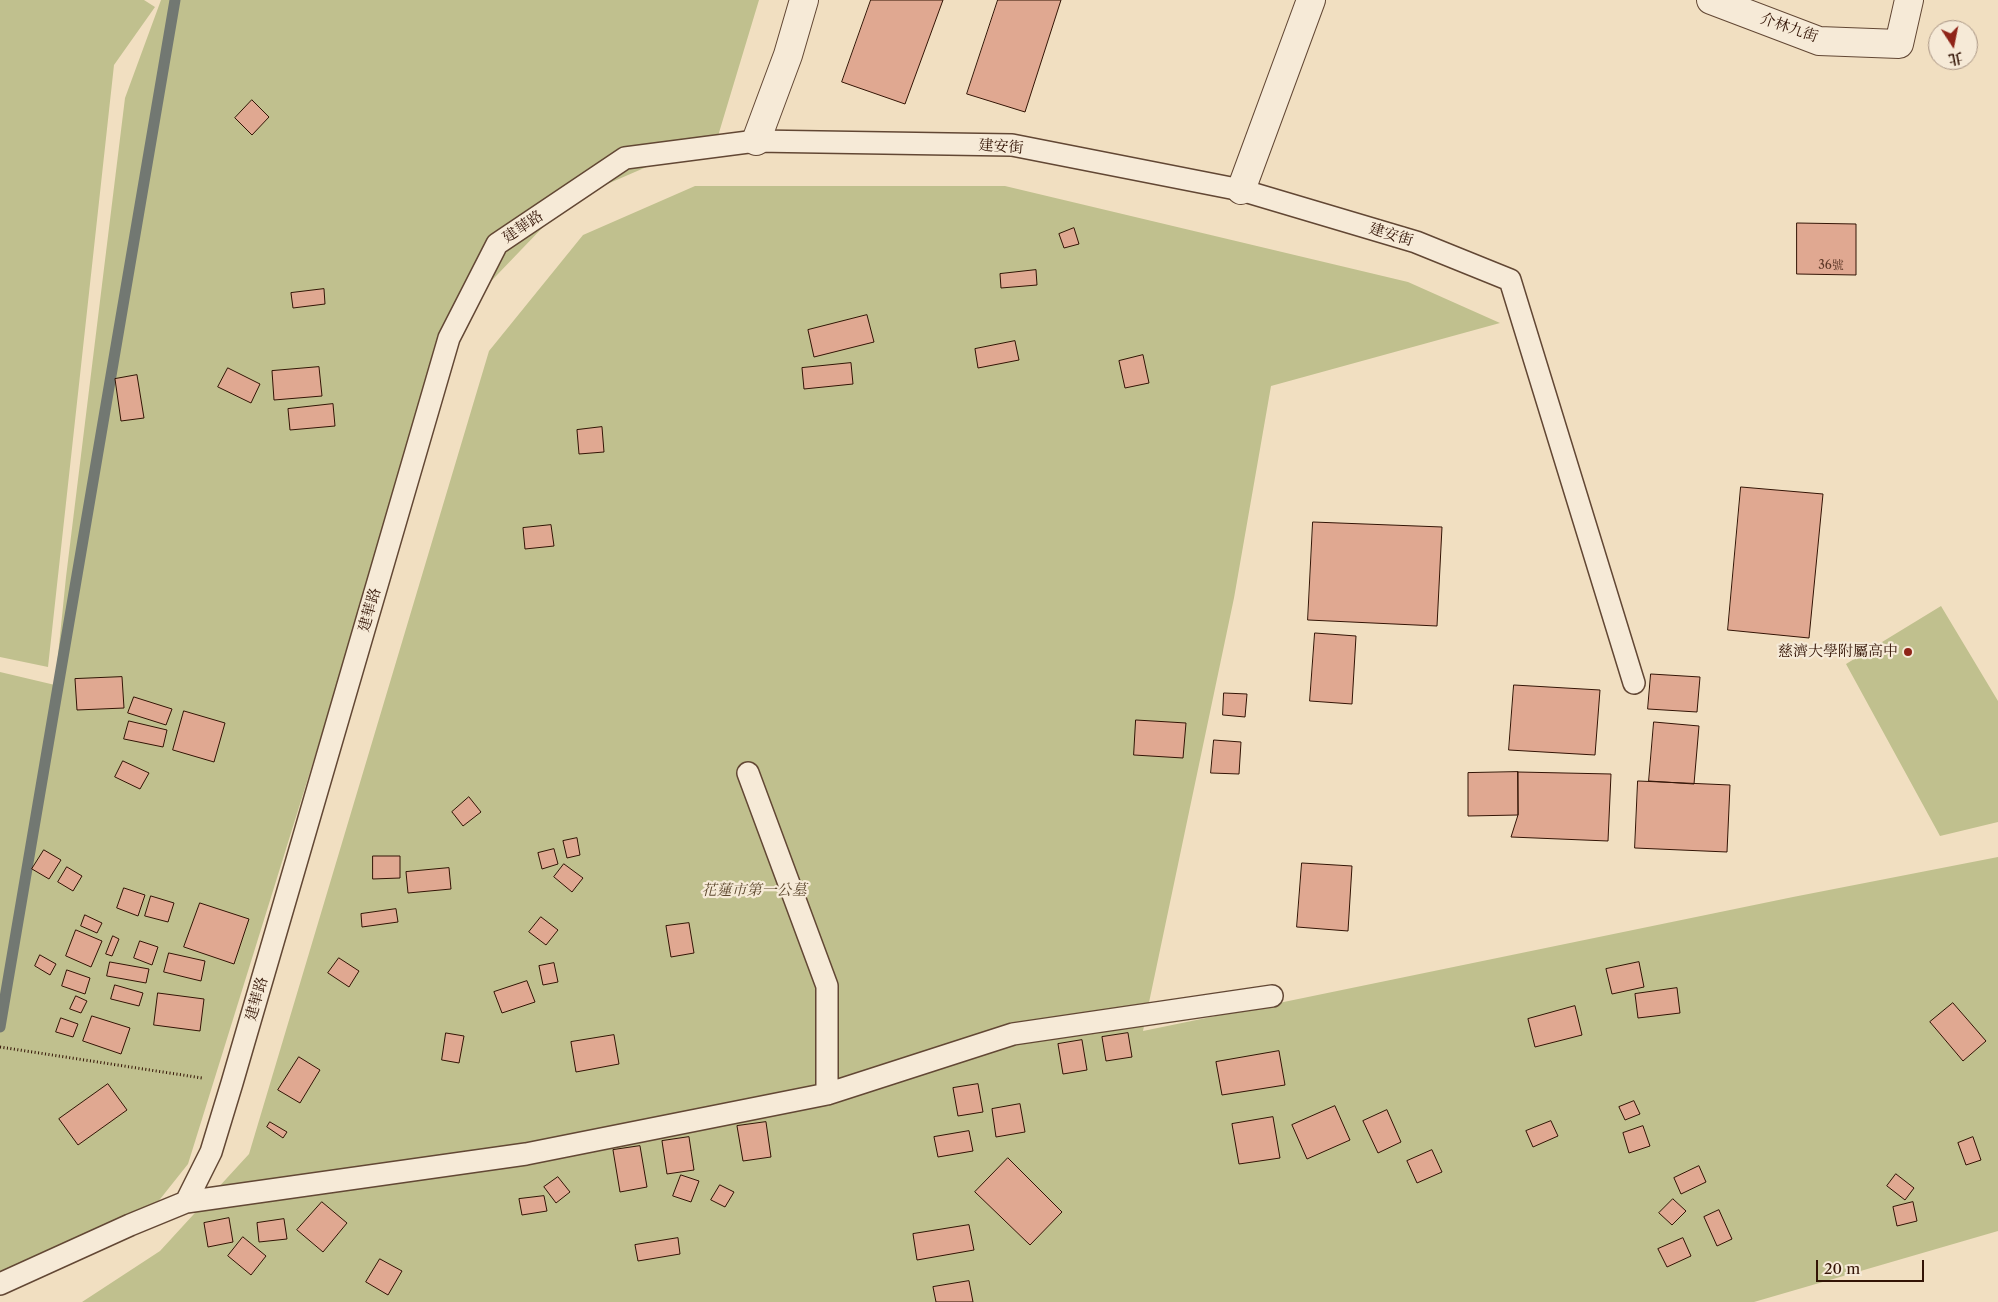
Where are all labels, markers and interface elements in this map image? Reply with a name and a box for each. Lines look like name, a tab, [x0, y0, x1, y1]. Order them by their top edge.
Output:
street label: 介林九街	[1758, 10, 1820, 46]
north arrow	[1928, 20, 1978, 70]
text: 北	[1947, 49, 1964, 69]
street label: 建安街	[978, 136, 1024, 158]
street label: 建華路	[499, 207, 547, 247]
street label: 建安街	[1367, 220, 1415, 250]
house number: 36號	[1818, 259, 1844, 273]
street label: 建華路	[355, 586, 385, 634]
place label: 慈濟大學附屬高中	[1778, 643, 1898, 661]
marker: 慈濟大學附屬高中	[1902, 646, 1914, 658]
park label: 花蓮市第一公墓	[702, 882, 806, 900]
street label: 建華路	[242, 975, 272, 1023]
scale bar	[1818, 1250, 1926, 1282]
text: 20 m	[1824, 1259, 1860, 1278]

